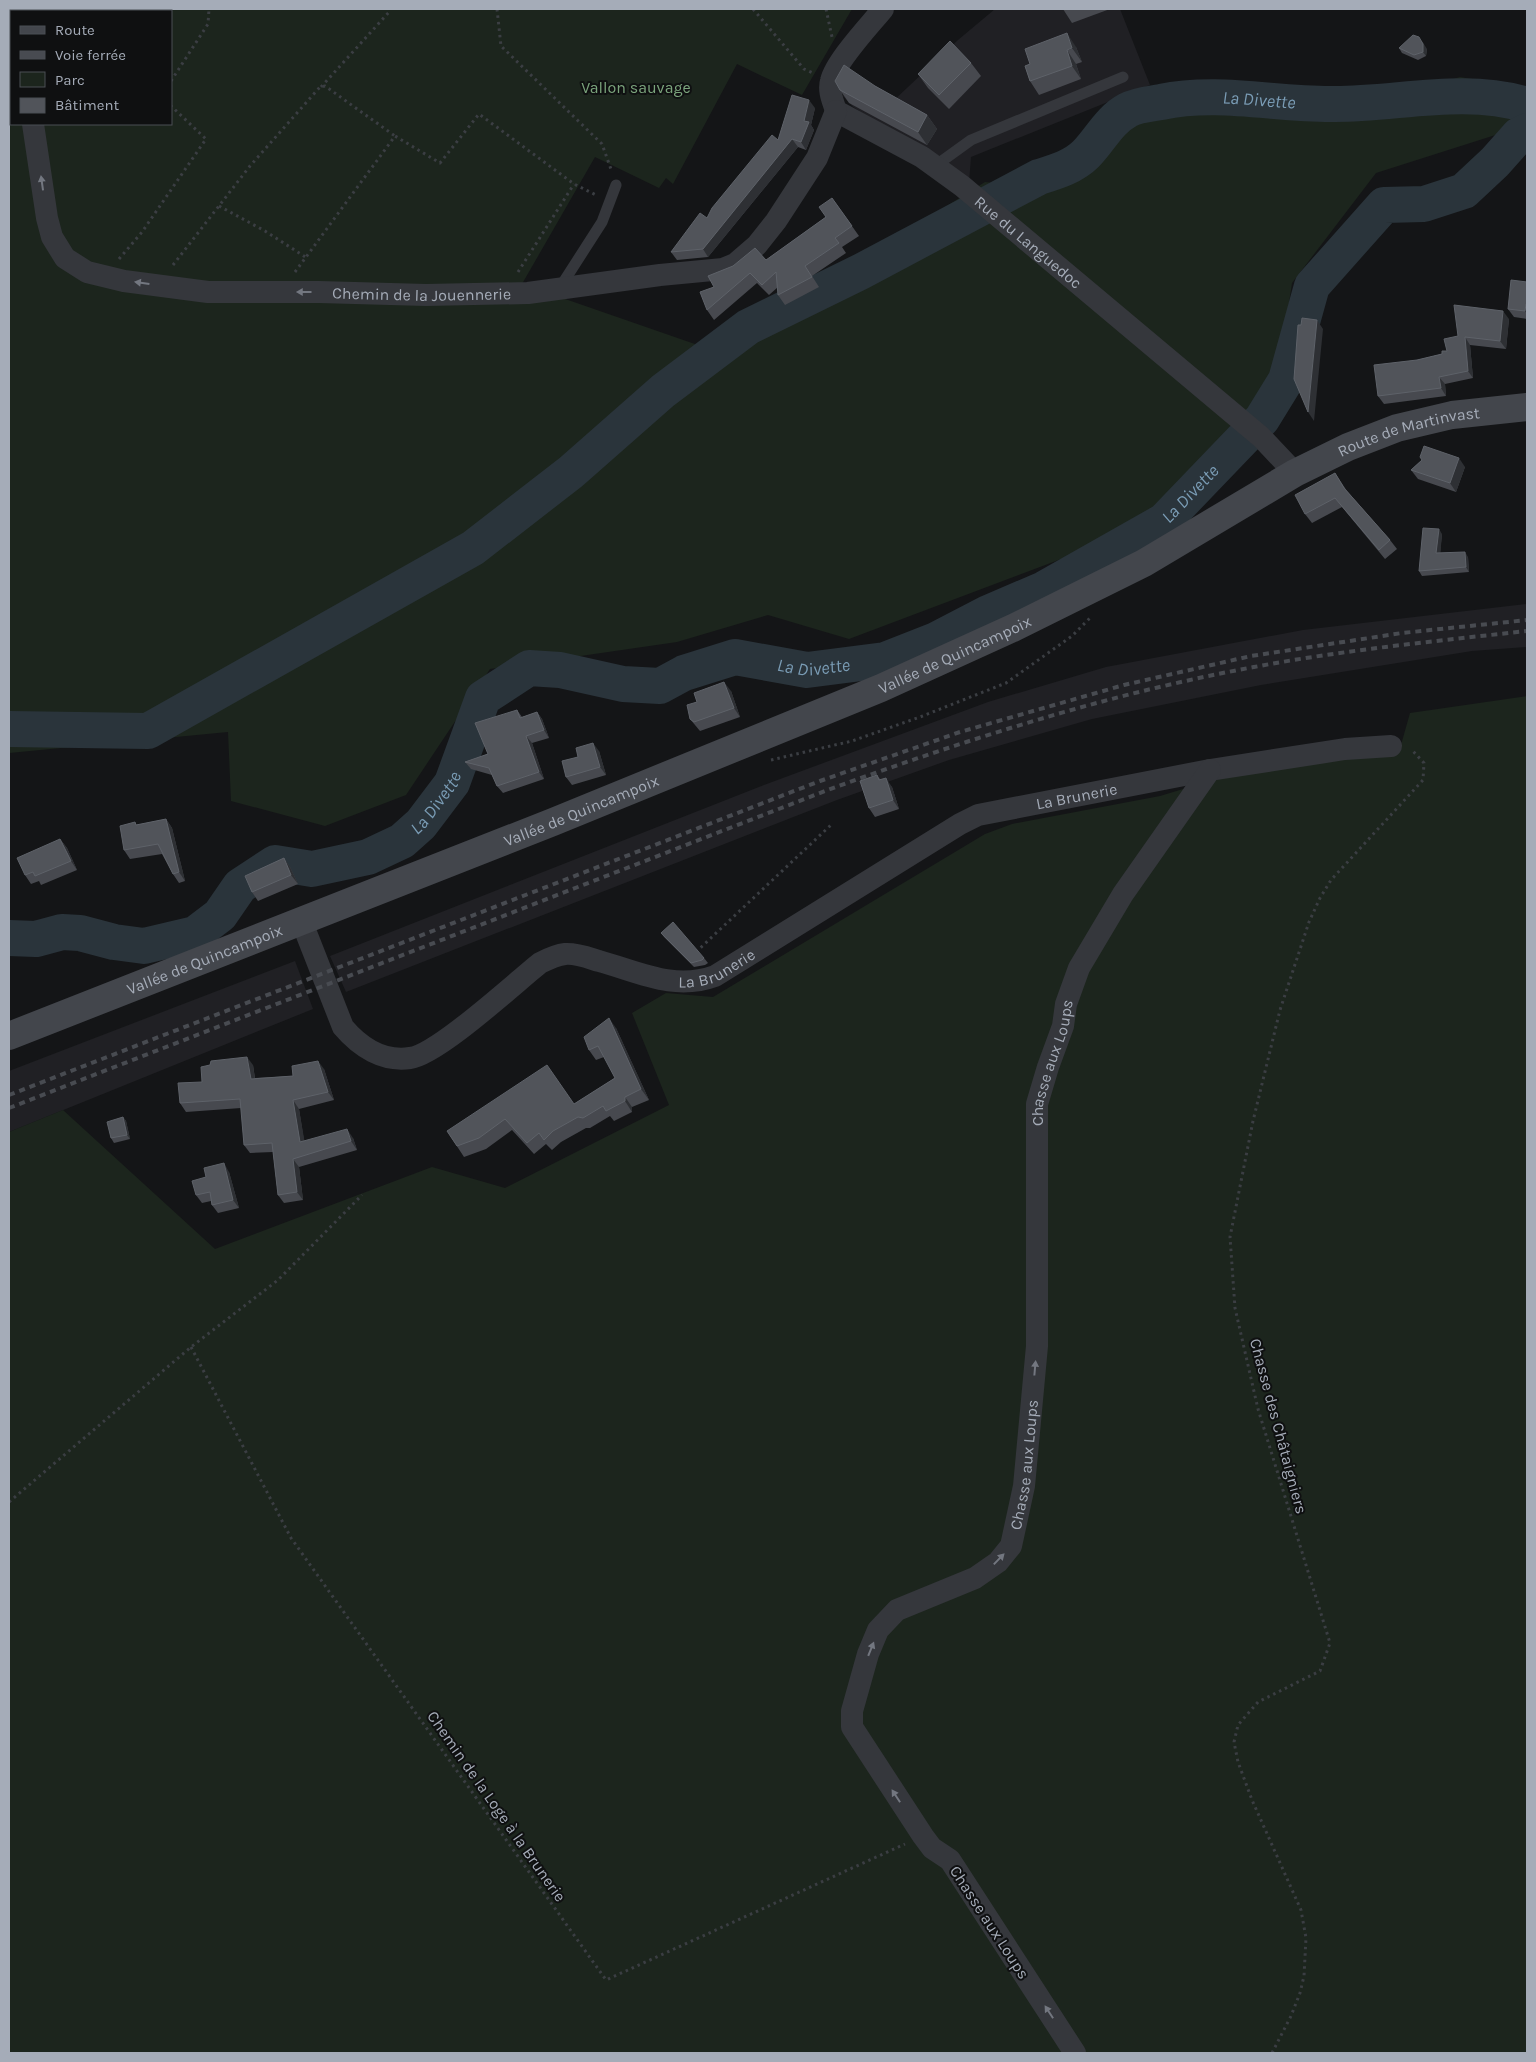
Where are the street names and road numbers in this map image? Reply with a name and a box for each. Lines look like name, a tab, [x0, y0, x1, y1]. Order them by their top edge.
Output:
street label: Rue du Languedoc	[971, 192, 1086, 293]
street label: Chemin de la Jouennerie	[332, 283, 511, 305]
street label: Route de Martinvast	[1334, 403, 1481, 461]
street label: Vallée de Quincampoix	[876, 612, 1034, 698]
street label: Vallée de Quincampoix	[501, 771, 662, 851]
street label: La Brunerie	[1035, 779, 1119, 814]
street label: Vallée de Quincampoix	[124, 920, 285, 999]
street label: La Brunerie	[678, 945, 759, 992]
street label: Chasse aux Loups	[1028, 996, 1077, 1126]
street label: Chasse des Châtaigniers	[1246, 1336, 1311, 1516]
street label: Chasse aux Loups	[1006, 1399, 1042, 1532]
street label: Chemin de la Loge à la Brunerie	[423, 1707, 570, 1905]
street label: Chasse aux Loups	[946, 1862, 1033, 1982]

